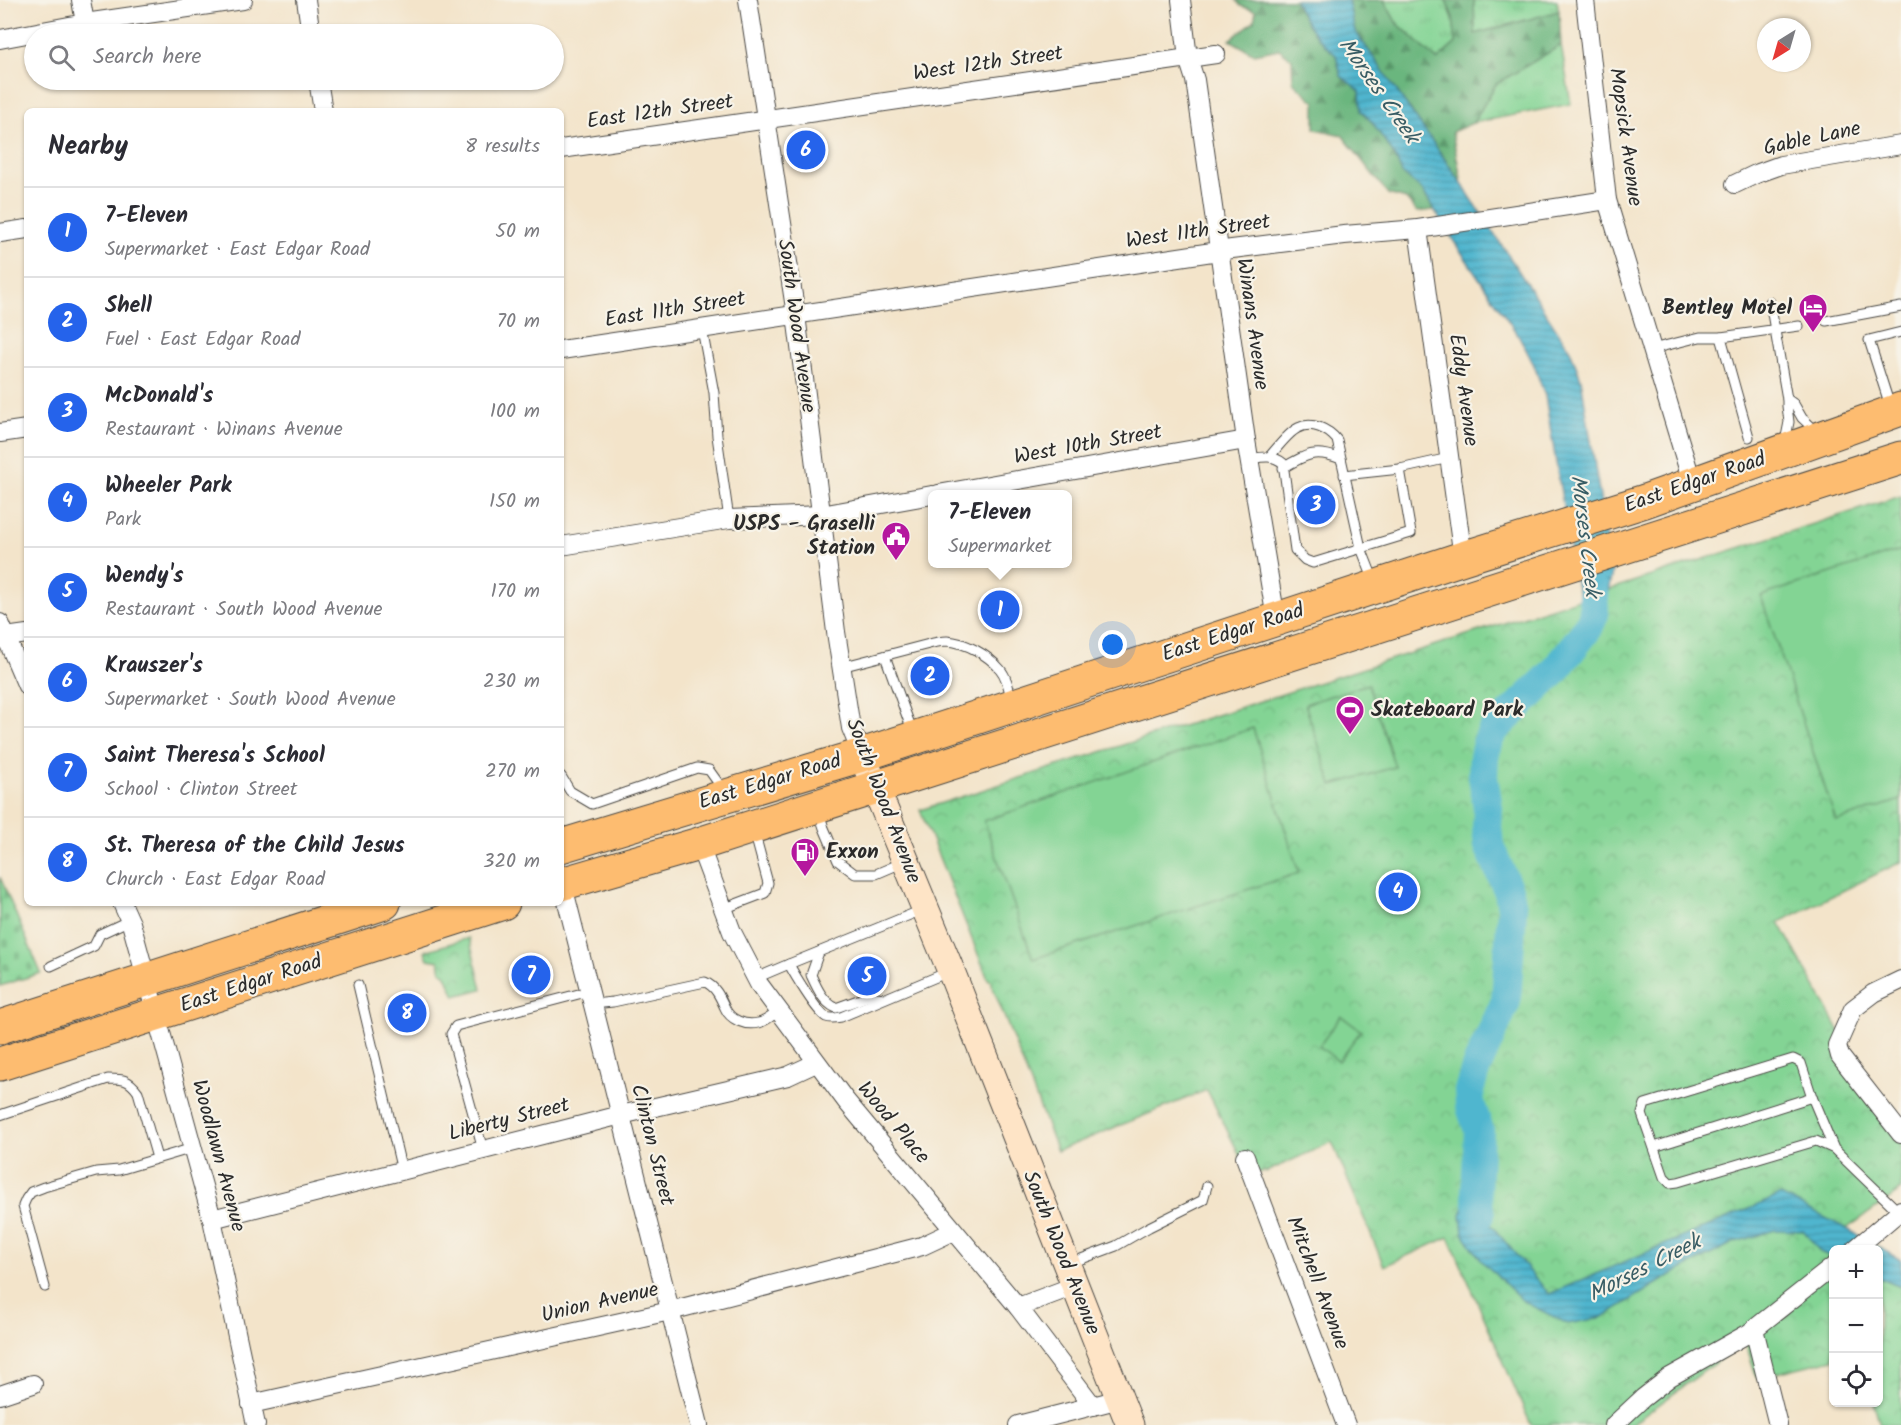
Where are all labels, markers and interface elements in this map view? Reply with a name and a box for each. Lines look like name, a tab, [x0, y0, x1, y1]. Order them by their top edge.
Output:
north arrow	[1757, 18, 1811, 72]
search box	[24, 24, 564, 90]
water label: Morses Creek	[1328, 31, 1430, 154]
street label: West 12th Street	[911, 37, 1066, 91]
text: Search here	[93, 40, 201, 75]
icon: search	[45, 41, 78, 74]
street label: Mopsick Avenue	[1599, 66, 1651, 209]
street label: East 12th Street	[585, 85, 736, 139]
street label: Gable Lane	[1760, 112, 1864, 165]
text: Nearby	[48, 126, 128, 168]
pin: 6	[786, 128, 826, 172]
text: 8 results	[465, 131, 540, 163]
text: 7-Eleven	[105, 199, 188, 234]
street label: West 11th Street	[1124, 205, 1273, 258]
text: 1	[64, 216, 71, 248]
text: 50 m	[495, 216, 540, 248]
text: Supermarket · East Edgar Road	[105, 234, 370, 266]
street label: South Wood Avenue	[768, 237, 825, 415]
street label: Winans Avenue	[1226, 256, 1278, 393]
street label: East 11th Street	[602, 282, 749, 337]
text: Shell	[105, 289, 152, 324]
place label: Bentley Motel	[1662, 292, 1792, 325]
hotel icon: Bentley Motel	[1797, 292, 1829, 334]
text: 2	[62, 306, 73, 338]
text: 70 m	[497, 306, 540, 338]
text: Fuel · East Edgar Road	[105, 324, 300, 356]
street label: Eddy Avenue	[1439, 332, 1487, 449]
text: McDonald's	[105, 379, 213, 414]
text: 3	[62, 396, 73, 428]
text: 100 m	[490, 396, 540, 428]
text: Restaurant · Winans Avenue	[105, 414, 343, 446]
street label: West 10th Street	[1012, 416, 1165, 474]
street label: East Edgar Road	[1620, 443, 1771, 523]
text: Wheeler Park	[105, 469, 231, 504]
water label: Morses Creek	[1559, 473, 1609, 603]
pin: 3	[1296, 482, 1336, 528]
text: 4	[62, 486, 73, 518]
text: 150 m	[489, 486, 540, 518]
popup	[928, 490, 1072, 568]
text: 7-Eleven	[948, 496, 1031, 531]
text: Park	[105, 504, 141, 536]
place label: USPS - Graselli Station	[733, 508, 876, 565]
public building icon: USPS - Graselli Station	[880, 520, 912, 562]
text: Supermarket	[948, 531, 1052, 563]
text: Wendy's	[105, 559, 184, 594]
text: 5	[62, 576, 73, 608]
text: 170 m	[491, 576, 540, 608]
pin: 1	[980, 588, 1020, 632]
text: Restaurant · South Wood Avenue	[105, 594, 383, 626]
street label: East Edgar Road	[1158, 594, 1309, 672]
your location	[1098, 630, 1127, 659]
text: Krauszer's	[105, 649, 203, 684]
pin: 2	[910, 654, 950, 698]
text: 6	[62, 666, 73, 698]
text: 230 m	[483, 666, 540, 698]
text: Supermarket · South Wood Avenue	[105, 684, 396, 716]
sports icon: Skateboard Park	[1334, 694, 1366, 736]
place label: Skateboard Park	[1371, 694, 1523, 727]
street label: South Wood Avenue	[836, 714, 930, 889]
text: Saint Theresa's School	[105, 739, 325, 774]
street label: East Edgar Road	[695, 744, 846, 819]
text: 7	[63, 756, 72, 788]
text: 270 m	[485, 756, 540, 788]
text: School · Clinton Street	[105, 774, 298, 806]
text: St. Theresa of the Child Jesus	[105, 829, 405, 864]
fuel station icon: Exxon	[789, 836, 821, 878]
place label: Exxon	[826, 836, 879, 869]
text: 8	[62, 846, 73, 878]
text: 320 m	[483, 846, 540, 878]
text: Church · East Edgar Road	[105, 864, 325, 896]
pin: 4	[1378, 870, 1418, 914]
street label: East Edgar Road	[176, 945, 327, 1023]
pin: 7	[512, 952, 550, 998]
pin: 5	[848, 954, 886, 998]
pin: 8	[388, 990, 426, 1036]
street label: Wood Place	[848, 1074, 938, 1172]
street label: Woodlawn Avenue	[182, 1076, 254, 1236]
street label: Clinton Street	[621, 1081, 683, 1210]
street label: Liberty Street	[445, 1089, 574, 1151]
street label: South Wood Avenue	[1013, 1166, 1109, 1341]
street label: Mitchell Avenue	[1276, 1212, 1358, 1355]
water label: Morses Creek	[1582, 1224, 1711, 1312]
map controls	[1829, 1245, 1883, 1407]
button: +	[1829, 1245, 1883, 1299]
street label: Union Avenue	[538, 1273, 663, 1333]
button: −	[1829, 1299, 1883, 1353]
button: locate	[1829, 1353, 1883, 1407]

